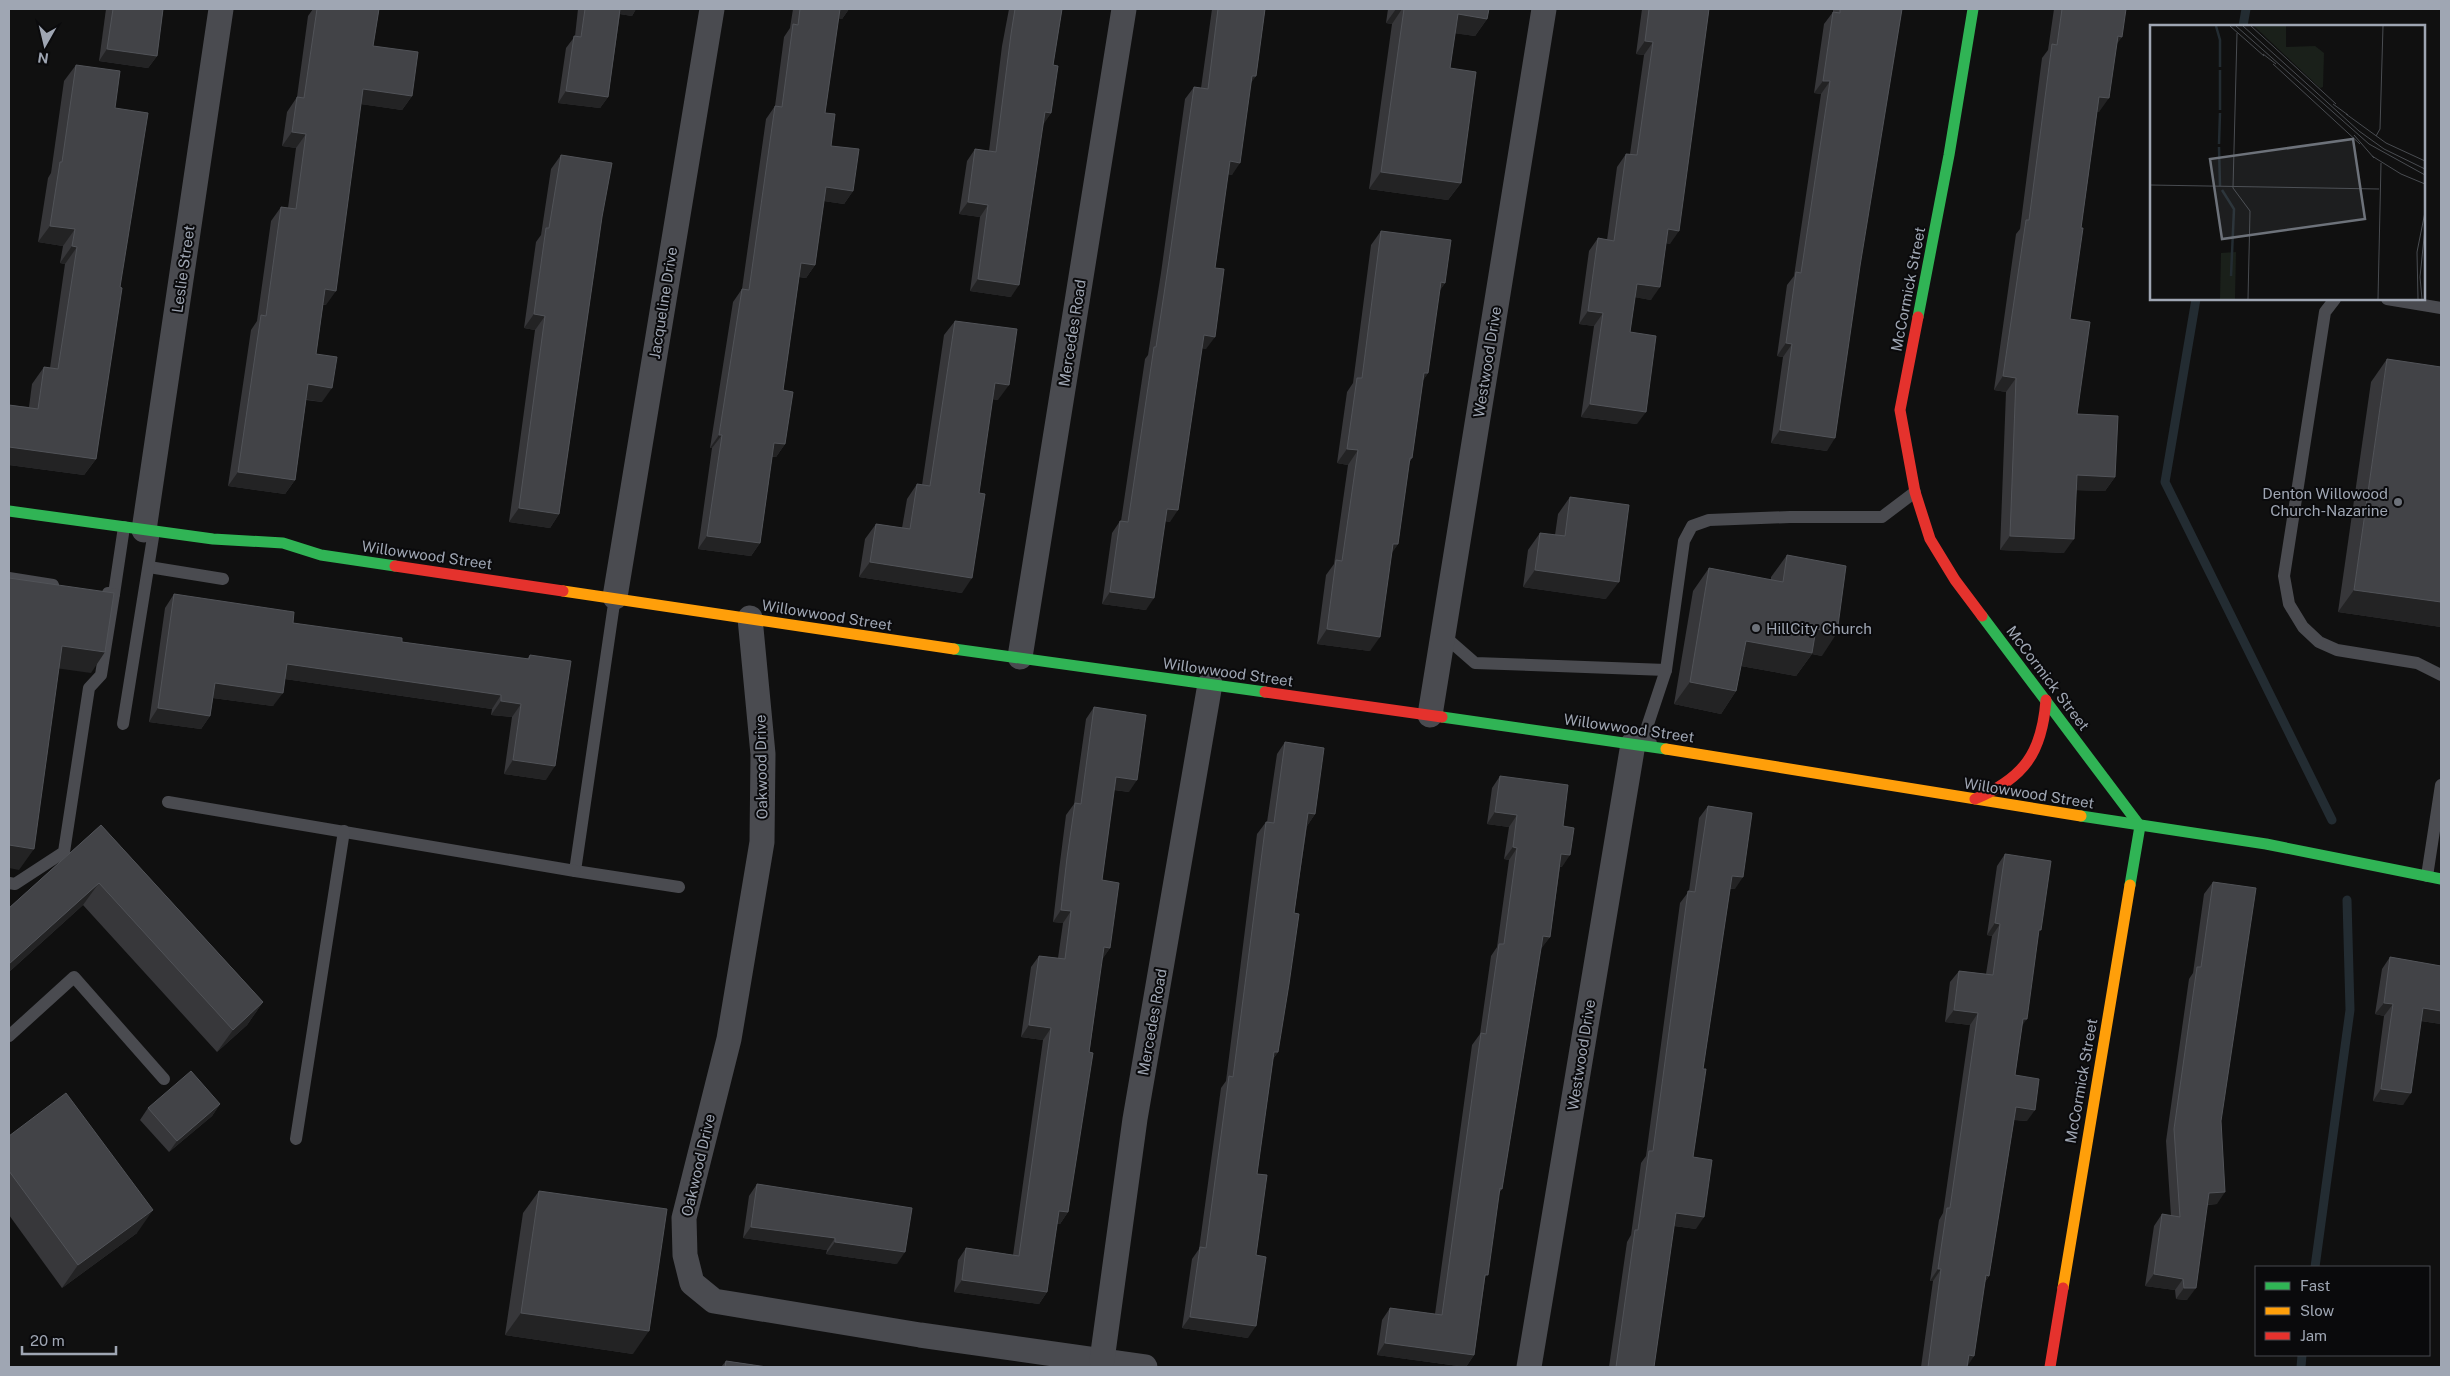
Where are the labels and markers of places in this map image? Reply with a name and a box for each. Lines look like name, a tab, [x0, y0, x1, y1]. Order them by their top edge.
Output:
place label: Denton Willowood Church-Nazarine	[2262, 485, 2388, 519]
marker: Denton Willowood Church-Nazarine	[2392, 496, 2404, 508]
place label: HillCity Church	[1766, 620, 1872, 637]
marker: HillCity Church	[1750, 622, 1762, 634]

